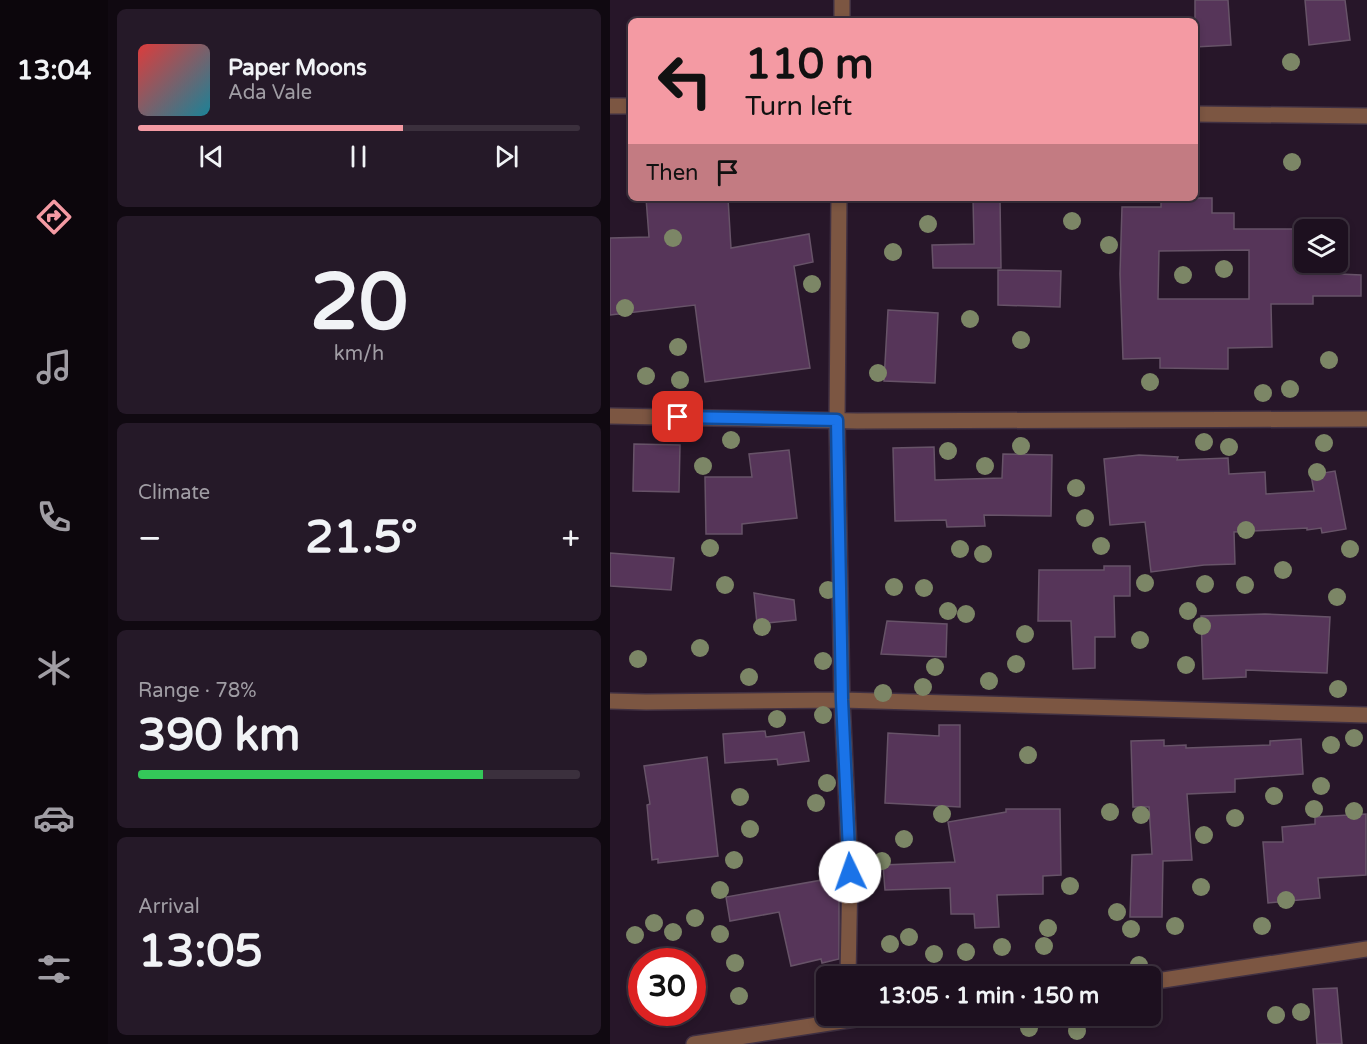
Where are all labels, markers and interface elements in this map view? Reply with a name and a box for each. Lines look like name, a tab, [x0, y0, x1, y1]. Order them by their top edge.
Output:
text: 110 m	[745, 39, 874, 90]
icon: left	[646, 42, 724, 120]
text: 13:04	[17, 54, 91, 87]
text: Paper Moons	[228, 55, 367, 81]
text: Ada Vale	[228, 81, 312, 105]
text: Turn left	[745, 90, 852, 123]
icon: previous	[195, 140, 228, 173]
icon: pause	[342, 140, 375, 173]
icon: next	[490, 140, 523, 173]
icon: arrive	[711, 156, 744, 189]
text: Then	[646, 160, 699, 186]
icon: directions	[33, 196, 75, 238]
map controls	[1294, 219, 1348, 273]
button: layers	[1294, 219, 1348, 273]
text: 20	[310, 256, 408, 350]
text: km/h	[334, 342, 384, 366]
icon: music	[33, 346, 75, 388]
pin	[652, 391, 703, 442]
icon: arrive	[661, 400, 694, 433]
text: Climate	[138, 481, 210, 505]
icon: phone	[33, 496, 75, 538]
text: 21.5°	[305, 511, 418, 565]
text: −	[138, 519, 162, 558]
text: +	[561, 519, 580, 558]
icon: climate	[33, 647, 75, 689]
text: Range · 78%	[138, 679, 257, 703]
text: 390 km	[138, 709, 300, 763]
icon: car	[33, 797, 75, 839]
position arrow	[818, 840, 882, 904]
text: Arrival	[138, 895, 200, 919]
text: 13:05	[138, 925, 263, 979]
icon: filters	[33, 948, 75, 990]
speed limit sign: 30	[628, 948, 706, 1026]
text: 13:05 · 1 min · 150 m	[878, 983, 1099, 1009]

